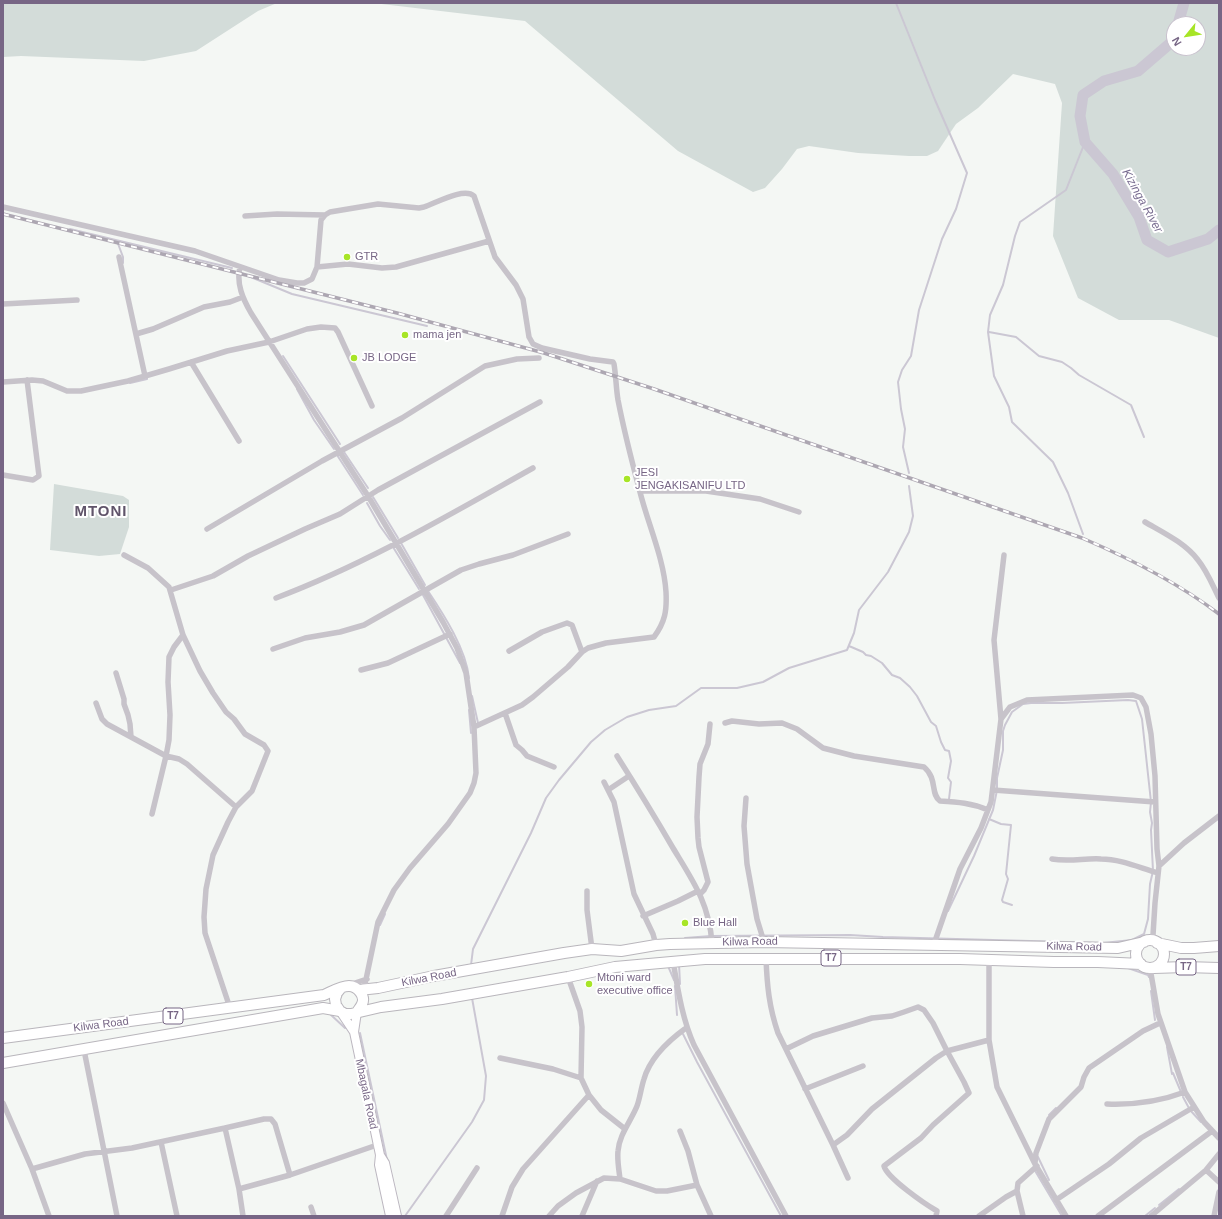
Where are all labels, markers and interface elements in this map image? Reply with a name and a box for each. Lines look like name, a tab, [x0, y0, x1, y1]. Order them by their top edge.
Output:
north arrow	[1166, 16, 1206, 56]
text: N	[1169, 35, 1184, 48]
water label: Kizinga River	[1119, 167, 1165, 235]
place label: GTR	[355, 250, 378, 264]
marker: GTR	[342, 252, 352, 262]
place label: mama jen	[413, 328, 461, 342]
marker: mama jen	[400, 330, 410, 340]
place label: JB LODGE	[362, 351, 416, 365]
marker: JB LODGE	[349, 353, 359, 363]
place label: JESI JENGAKISANIFU LTD	[635, 466, 745, 492]
marker: JESI JENGAKISANIFU LTD	[622, 474, 632, 484]
district label: MTONI	[74, 503, 128, 521]
place label: Blue Hall	[693, 916, 737, 930]
marker: Blue Hall	[680, 918, 690, 928]
street label: Kilwa Road	[722, 935, 778, 949]
street label: Kilwa Road	[1046, 940, 1102, 954]
road number: T7	[821, 950, 841, 966]
road number: T7	[1176, 959, 1196, 975]
street label: Kilwa Road	[400, 966, 458, 990]
place label: Mtoni ward executive office	[597, 971, 673, 997]
marker: Mtoni ward executive office	[584, 979, 594, 989]
road number: T7	[163, 1008, 183, 1024]
street label: Kilwa Road	[73, 1015, 129, 1035]
street label: Mbagala Road	[352, 1058, 380, 1130]

